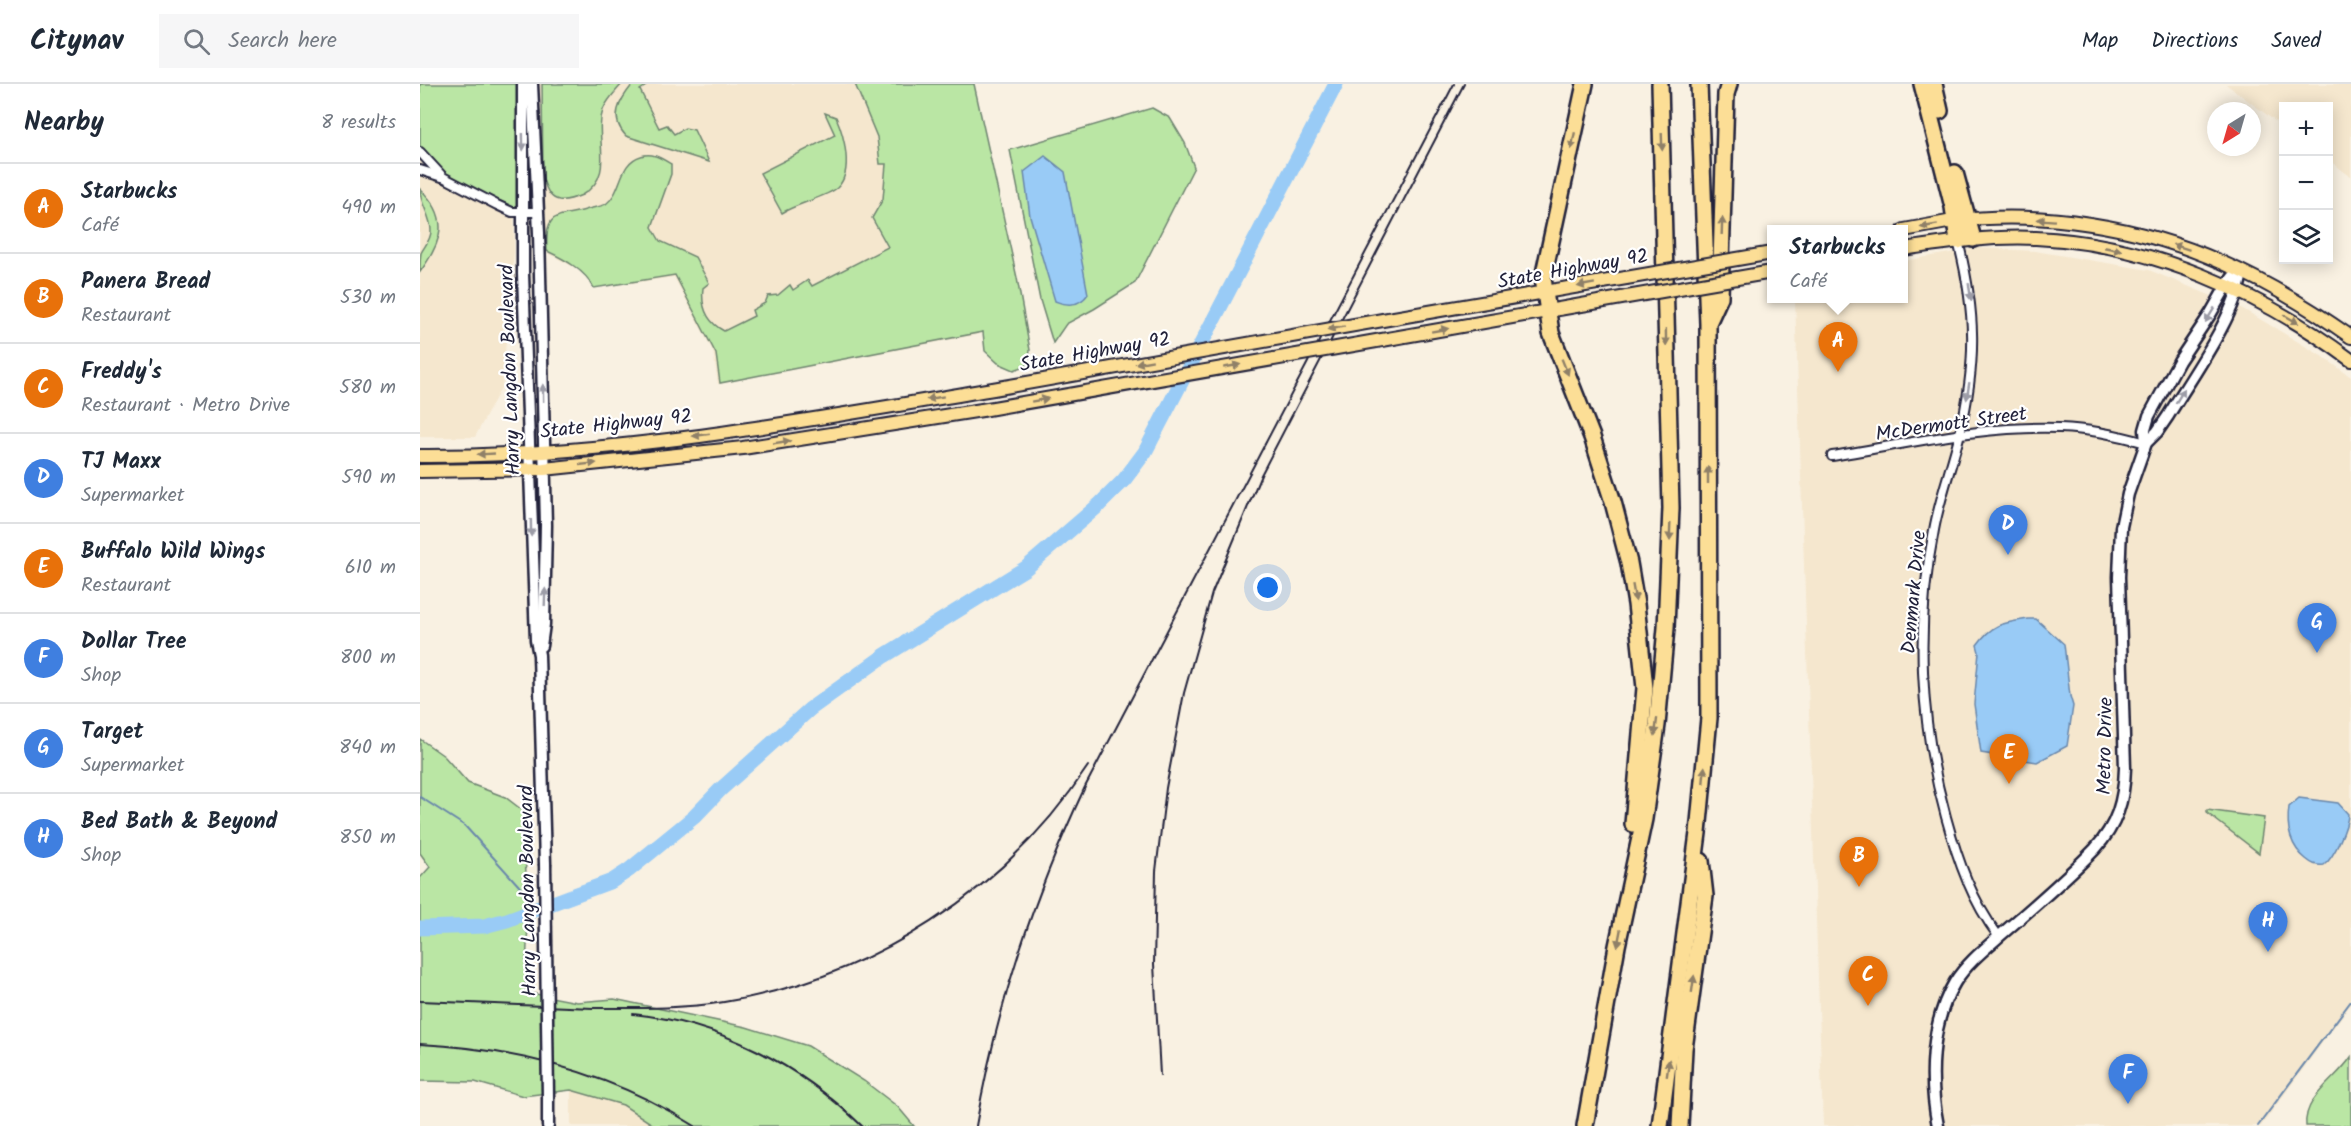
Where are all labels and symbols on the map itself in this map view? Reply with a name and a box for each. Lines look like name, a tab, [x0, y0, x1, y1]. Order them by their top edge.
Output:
north arrow	[2207, 102, 2261, 156]
one-way arrow	[1568, 132, 1577, 151]
one-way arrow	[518, 133, 528, 152]
one-way arrow	[1658, 133, 1667, 152]
one-way arrow	[2036, 215, 2055, 225]
one-way arrow	[1717, 217, 1726, 236]
one-way arrow	[1919, 221, 1938, 230]
street label: State Highway 92	[1495, 241, 1651, 299]
one-way arrow	[2172, 242, 2190, 251]
one-way arrow	[2103, 245, 2122, 254]
street label: Harry Langdon Boulevard	[491, 263, 531, 476]
one-way arrow	[1576, 281, 1595, 290]
one-way arrow	[1965, 283, 1974, 302]
one-way arrow	[2204, 307, 2215, 323]
one-way arrow	[2283, 314, 2300, 324]
pin: A	[1818, 322, 1858, 372]
street label: State Highway 92	[1017, 324, 1173, 382]
one-way arrow	[1327, 324, 1346, 333]
one-way arrow	[1431, 325, 1450, 334]
one-way arrow	[1661, 328, 1671, 347]
one-way arrow	[1134, 358, 1153, 367]
one-way arrow	[1560, 358, 1570, 376]
one-way arrow	[1223, 362, 1242, 371]
one-way arrow	[1964, 381, 1973, 400]
one-way arrow	[538, 383, 548, 402]
one-way arrow	[2175, 387, 2185, 404]
one-way arrow	[926, 394, 945, 403]
one-way arrow	[1031, 395, 1050, 404]
street label: McDermott Street	[1874, 398, 2029, 451]
street label: State Highway 92	[539, 401, 694, 449]
one-way arrow	[692, 430, 711, 439]
one-way arrow	[772, 437, 791, 446]
one-way arrow	[476, 449, 495, 459]
one-way arrow	[578, 459, 597, 469]
one-way arrow	[1703, 466, 1713, 485]
pin: D	[1988, 506, 2028, 555]
one-way arrow	[527, 518, 536, 537]
one-way arrow	[1665, 523, 1674, 542]
street label: Denmark Drive	[1894, 529, 1936, 655]
your location	[1253, 573, 1282, 602]
one-way arrow	[1630, 583, 1639, 602]
one-way arrow	[540, 587, 550, 606]
pin: G	[2298, 604, 2336, 653]
street label: Metro Drive	[2089, 697, 2123, 795]
one-way arrow	[1651, 717, 1661, 736]
pin: E	[1990, 734, 2028, 784]
one-way arrow	[1699, 766, 1709, 785]
street label: Harry Langdon Boulevard	[511, 784, 547, 997]
pin: B	[1840, 838, 1878, 887]
pin: H	[2248, 902, 2288, 952]
one-way arrow	[1614, 929, 1623, 948]
pin: C	[1848, 956, 1888, 1006]
one-way arrow	[1688, 975, 1697, 994]
pin: F	[2108, 1054, 2148, 1104]
one-way arrow	[1663, 1058, 1672, 1077]

